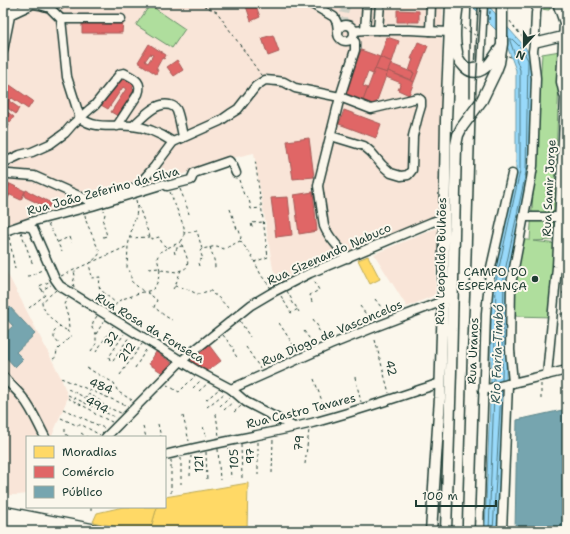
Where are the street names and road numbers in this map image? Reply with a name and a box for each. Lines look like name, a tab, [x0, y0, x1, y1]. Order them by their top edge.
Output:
street label: Rua Samir Jorge	[538, 139, 560, 237]
street label: Rua João Zeferino da Silva	[25, 163, 181, 219]
street label: Rua Leopoldo Bulhões	[432, 197, 450, 325]
street label: Rua Sizenando Nabuco	[265, 219, 393, 289]
street label: Rua Rosa da Fonseca	[93, 289, 208, 367]
street label: Rua Diogo de Vasconcelos	[259, 296, 405, 370]
street label: Rua Uranos	[464, 317, 482, 385]
street label: 32	[100, 328, 122, 350]
street label: 212	[115, 339, 139, 365]
street label: 42	[381, 358, 401, 378]
street label: 484	[87, 374, 115, 398]
street label: Rua Castro Tavares	[245, 390, 357, 432]
street label: 494	[83, 392, 111, 418]
street label: 79	[290, 434, 308, 452]
street label: 97	[242, 448, 258, 464]
street label: 105	[226, 449, 242, 469]
street label: 121	[191, 455, 207, 473]

